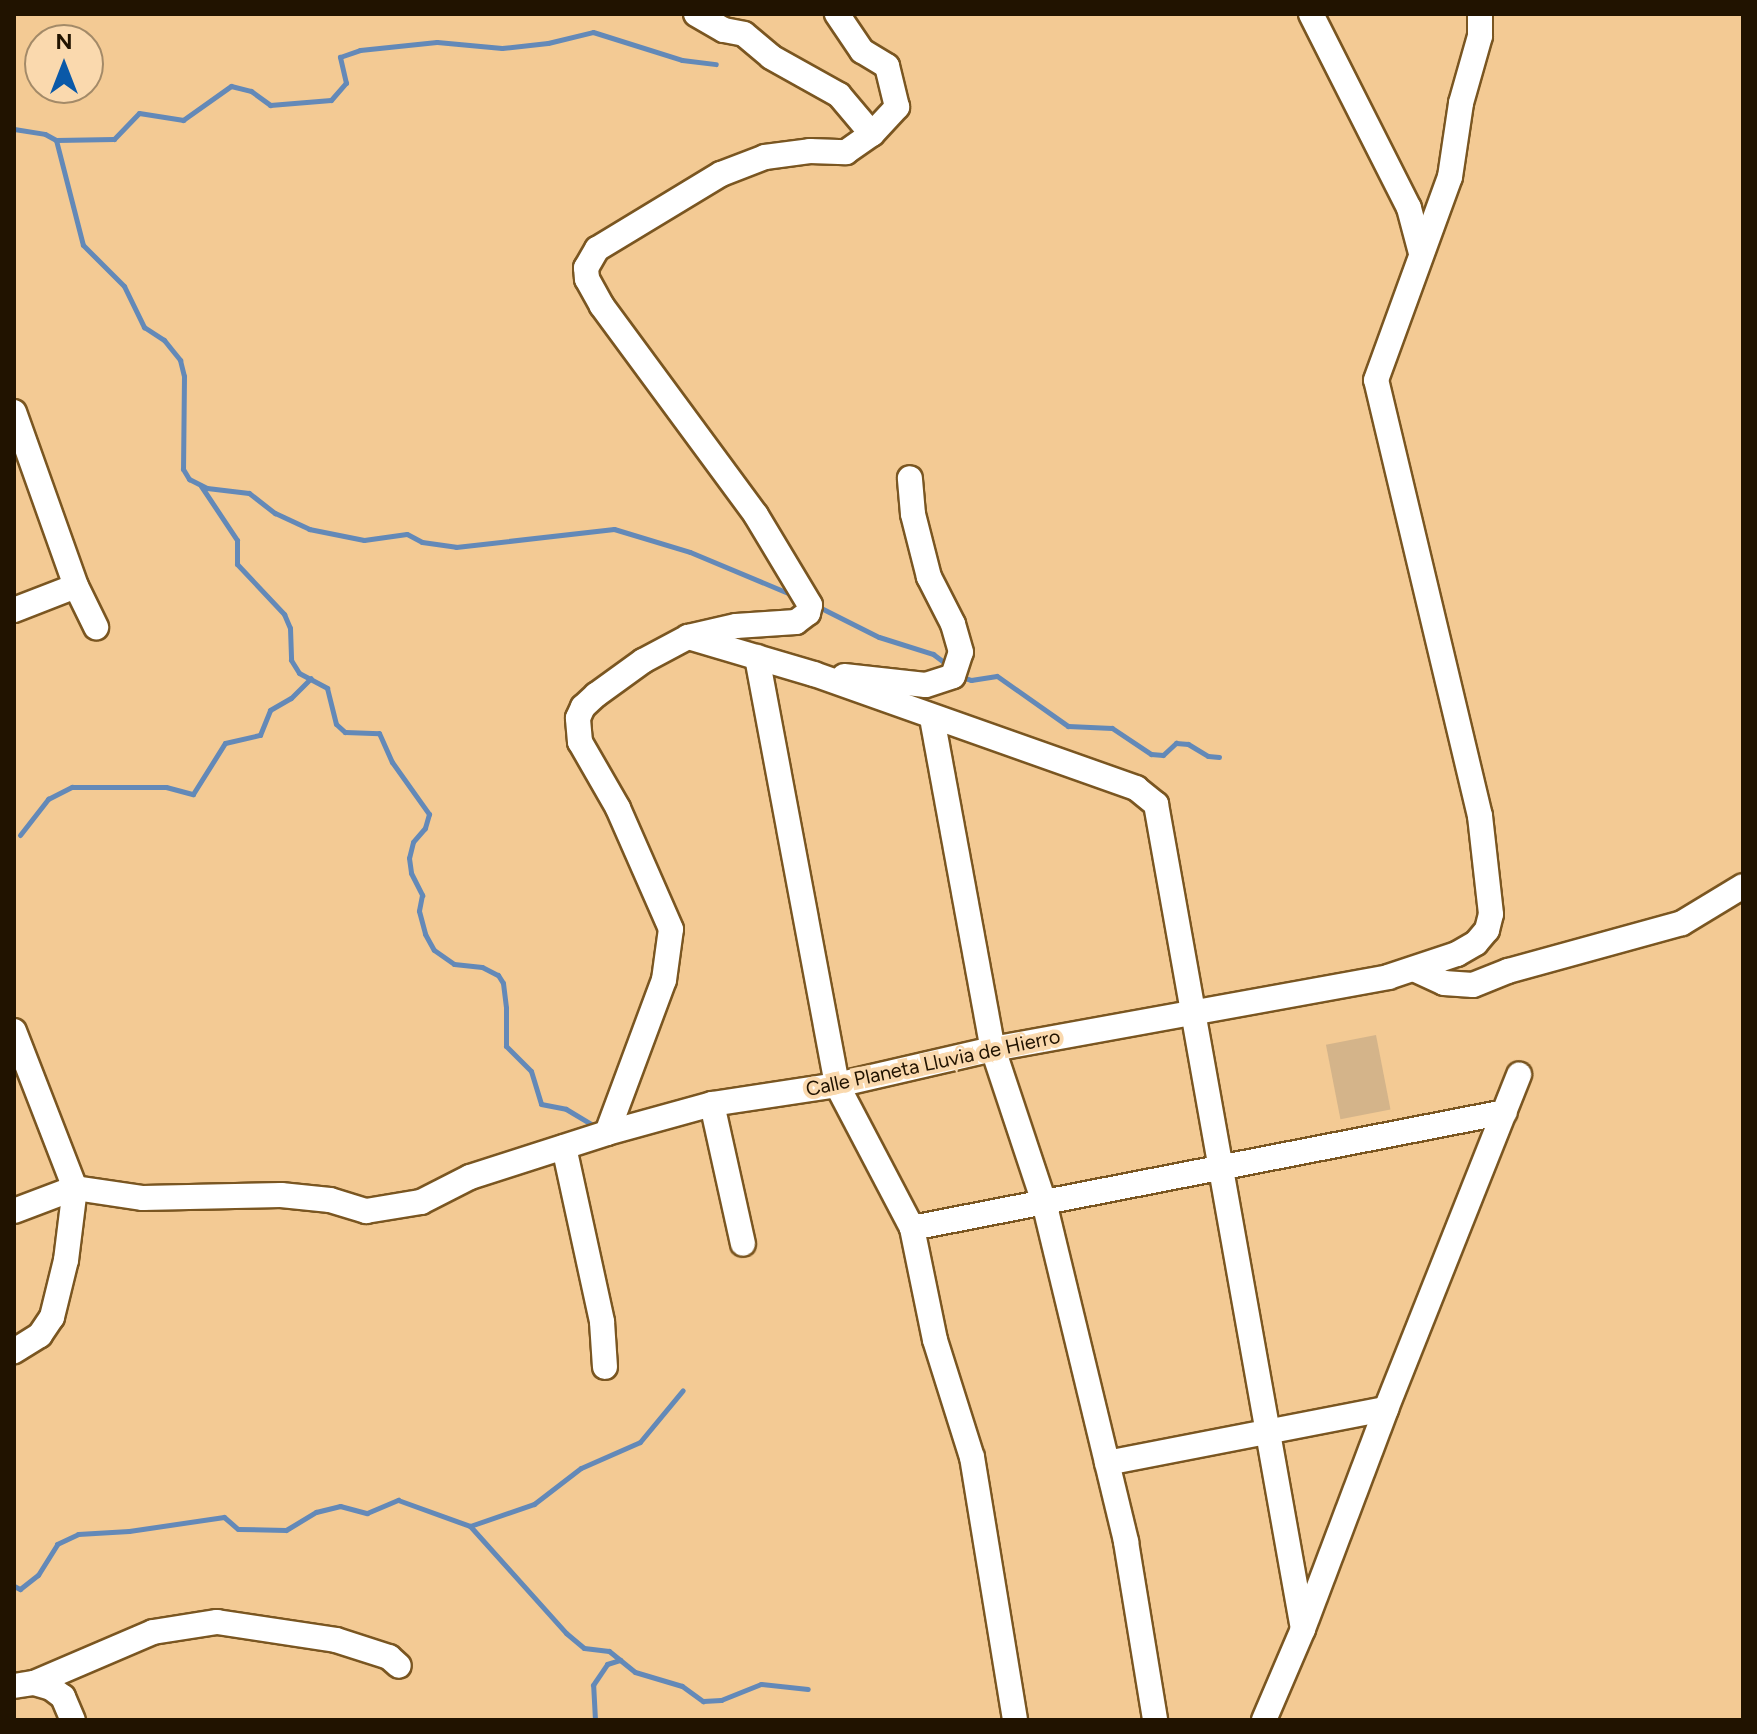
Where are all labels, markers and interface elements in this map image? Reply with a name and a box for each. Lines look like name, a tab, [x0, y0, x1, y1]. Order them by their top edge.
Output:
north arrow	[24, 24, 104, 104]
text: N	[55, 28, 73, 55]
street label: Calle Planeta Lluvia de Hierro	[804, 1024, 1062, 1102]

